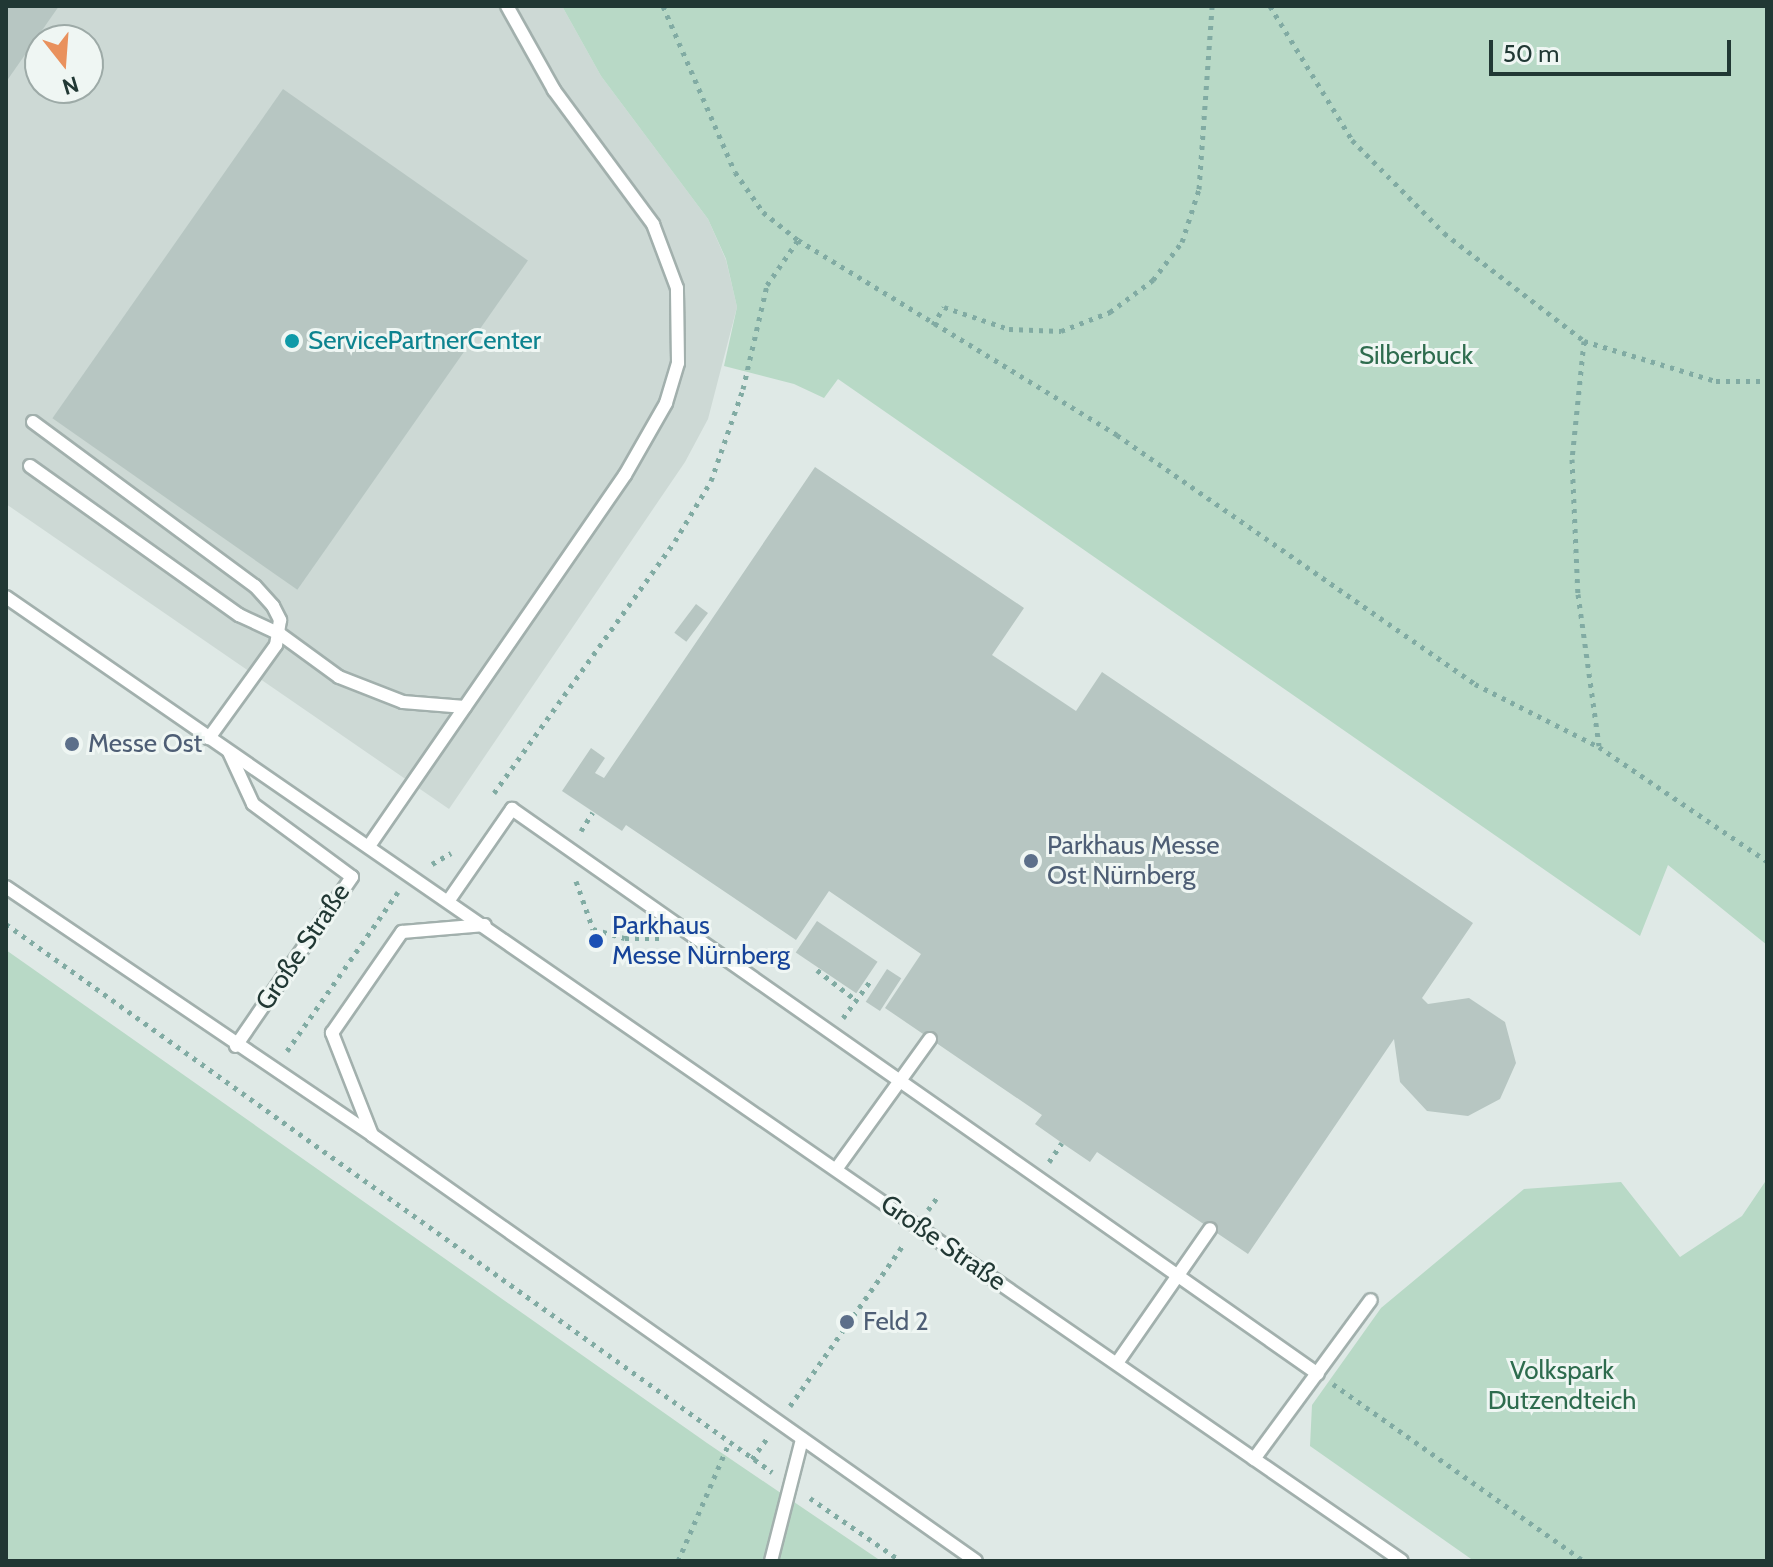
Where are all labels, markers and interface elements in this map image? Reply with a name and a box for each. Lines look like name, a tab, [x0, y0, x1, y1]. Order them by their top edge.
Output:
north arrow	[24, 24, 104, 104]
scale bar	[1493, 24, 1735, 74]
text: 50 m	[1503, 39, 1559, 68]
text: N	[59, 70, 82, 101]
place label: ServicePartnerCenter	[308, 325, 541, 357]
marker: ServicePartnerCenter	[283, 332, 301, 350]
park label: Silberbuck	[1359, 340, 1473, 372]
place label: Messe Ost	[88, 728, 202, 760]
marker: Messe Ost	[63, 735, 81, 753]
place label: Parkhaus Messe Ost Nürnberg	[1047, 830, 1220, 892]
marker: Parkhaus Messe Ost Nürnberg	[1022, 852, 1040, 870]
street label: Große Straße	[249, 878, 357, 1016]
place label: Parkhaus Messe Nürnberg	[612, 910, 790, 972]
marker: Parkhaus Messe Nürnberg	[587, 932, 605, 950]
street label: Große Straße	[874, 1188, 1012, 1298]
place label: Feld 2	[863, 1306, 929, 1338]
marker: Feld 2	[838, 1313, 856, 1331]
park label: Volkspark Dutzendteich	[1488, 1355, 1636, 1416]

